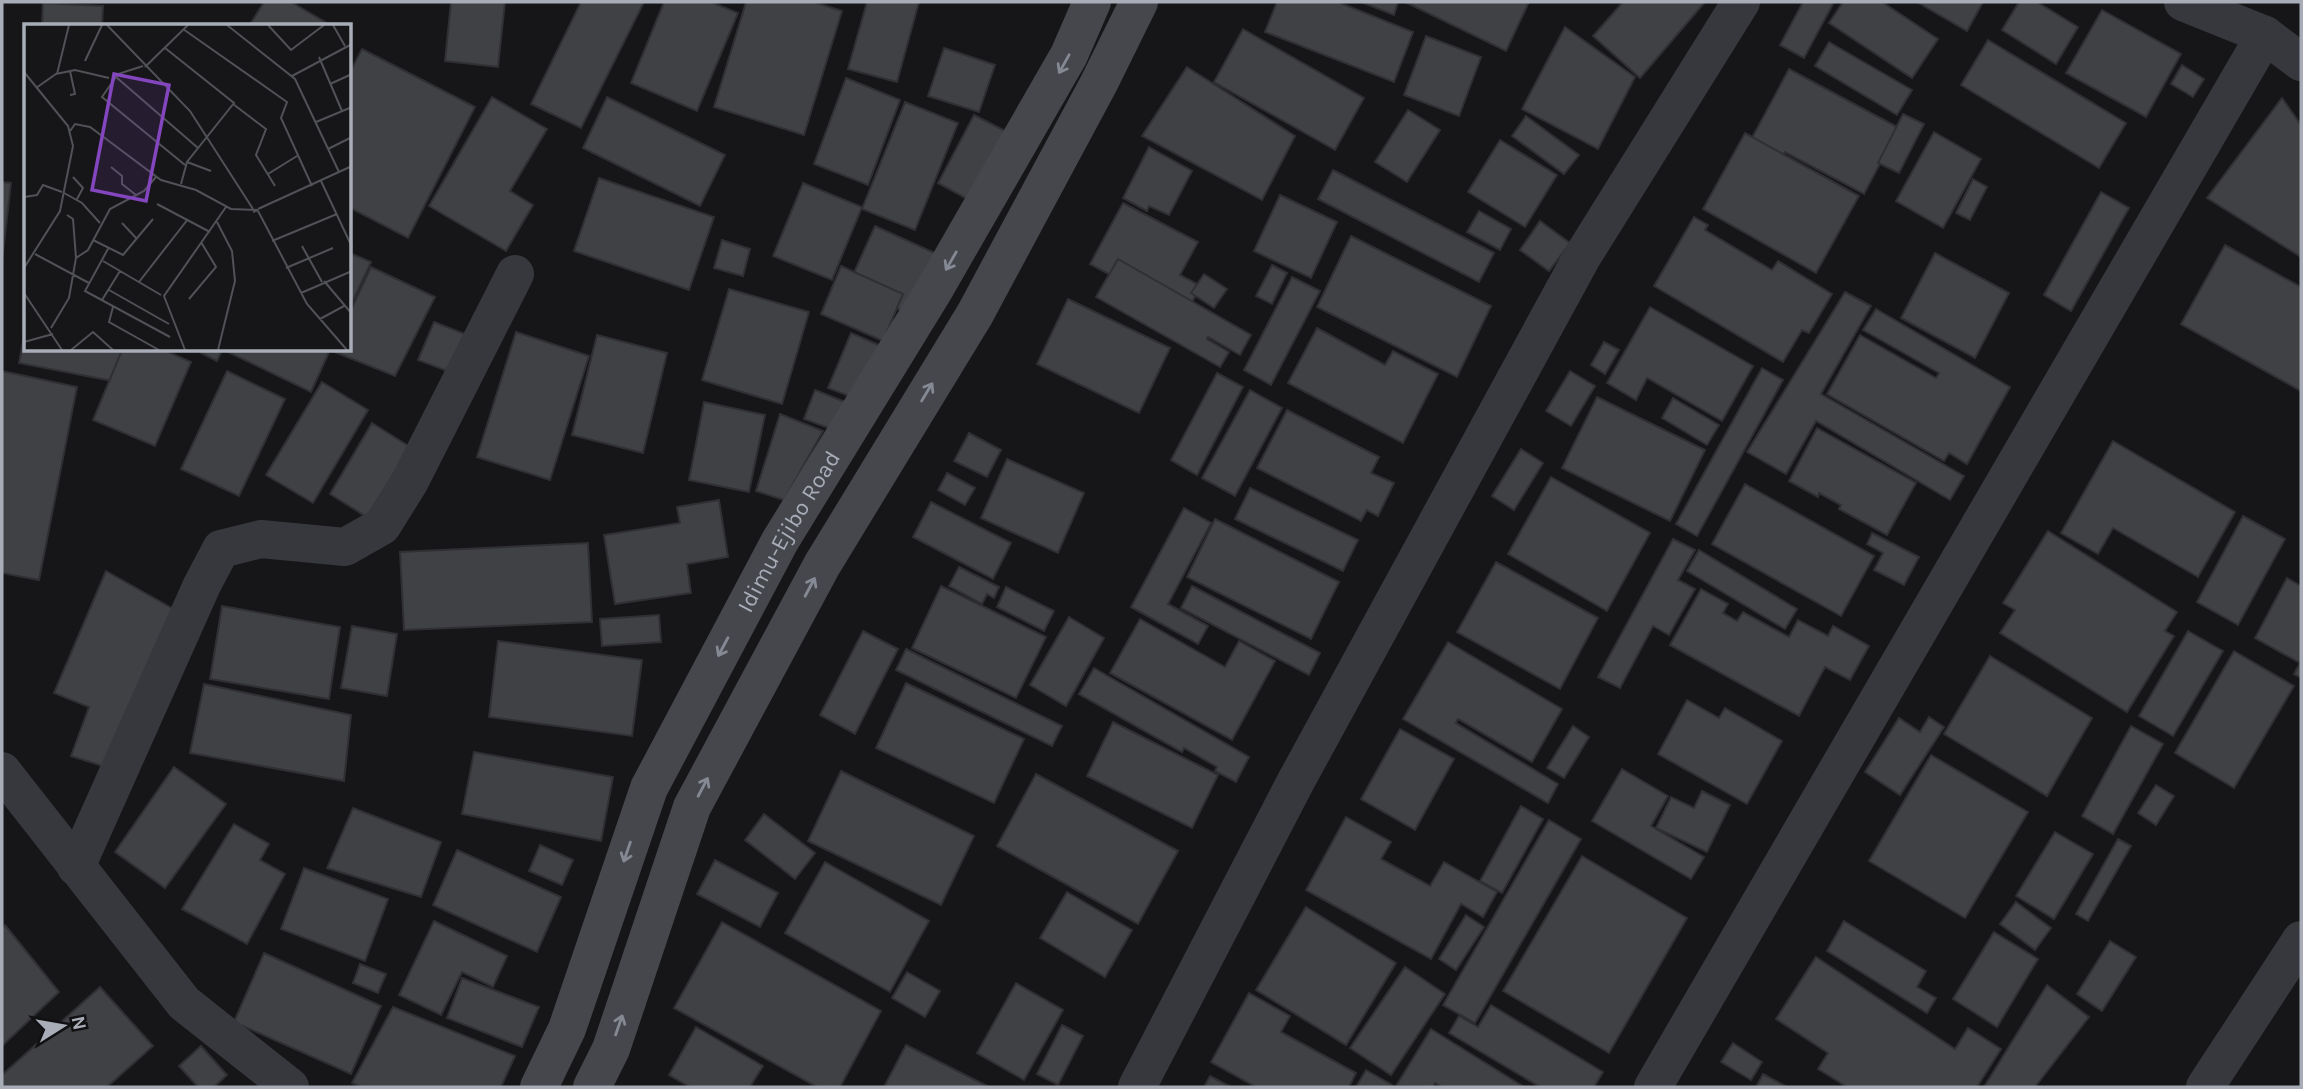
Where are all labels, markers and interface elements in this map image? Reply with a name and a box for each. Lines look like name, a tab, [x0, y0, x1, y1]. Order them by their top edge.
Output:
inset map	[24, 24, 352, 352]
one-way arrow	[1057, 53, 1070, 74]
one-way arrow	[944, 251, 958, 271]
one-way arrow	[921, 382, 935, 402]
street label: Idimu-Ejibo Road	[731, 446, 846, 617]
one-way arrow	[804, 577, 817, 598]
one-way arrow	[716, 636, 730, 657]
one-way arrow	[696, 778, 710, 798]
one-way arrow	[620, 841, 632, 863]
north arrow	[28, 991, 98, 1061]
text: N	[67, 1014, 91, 1032]
one-way arrow	[614, 1014, 626, 1036]

